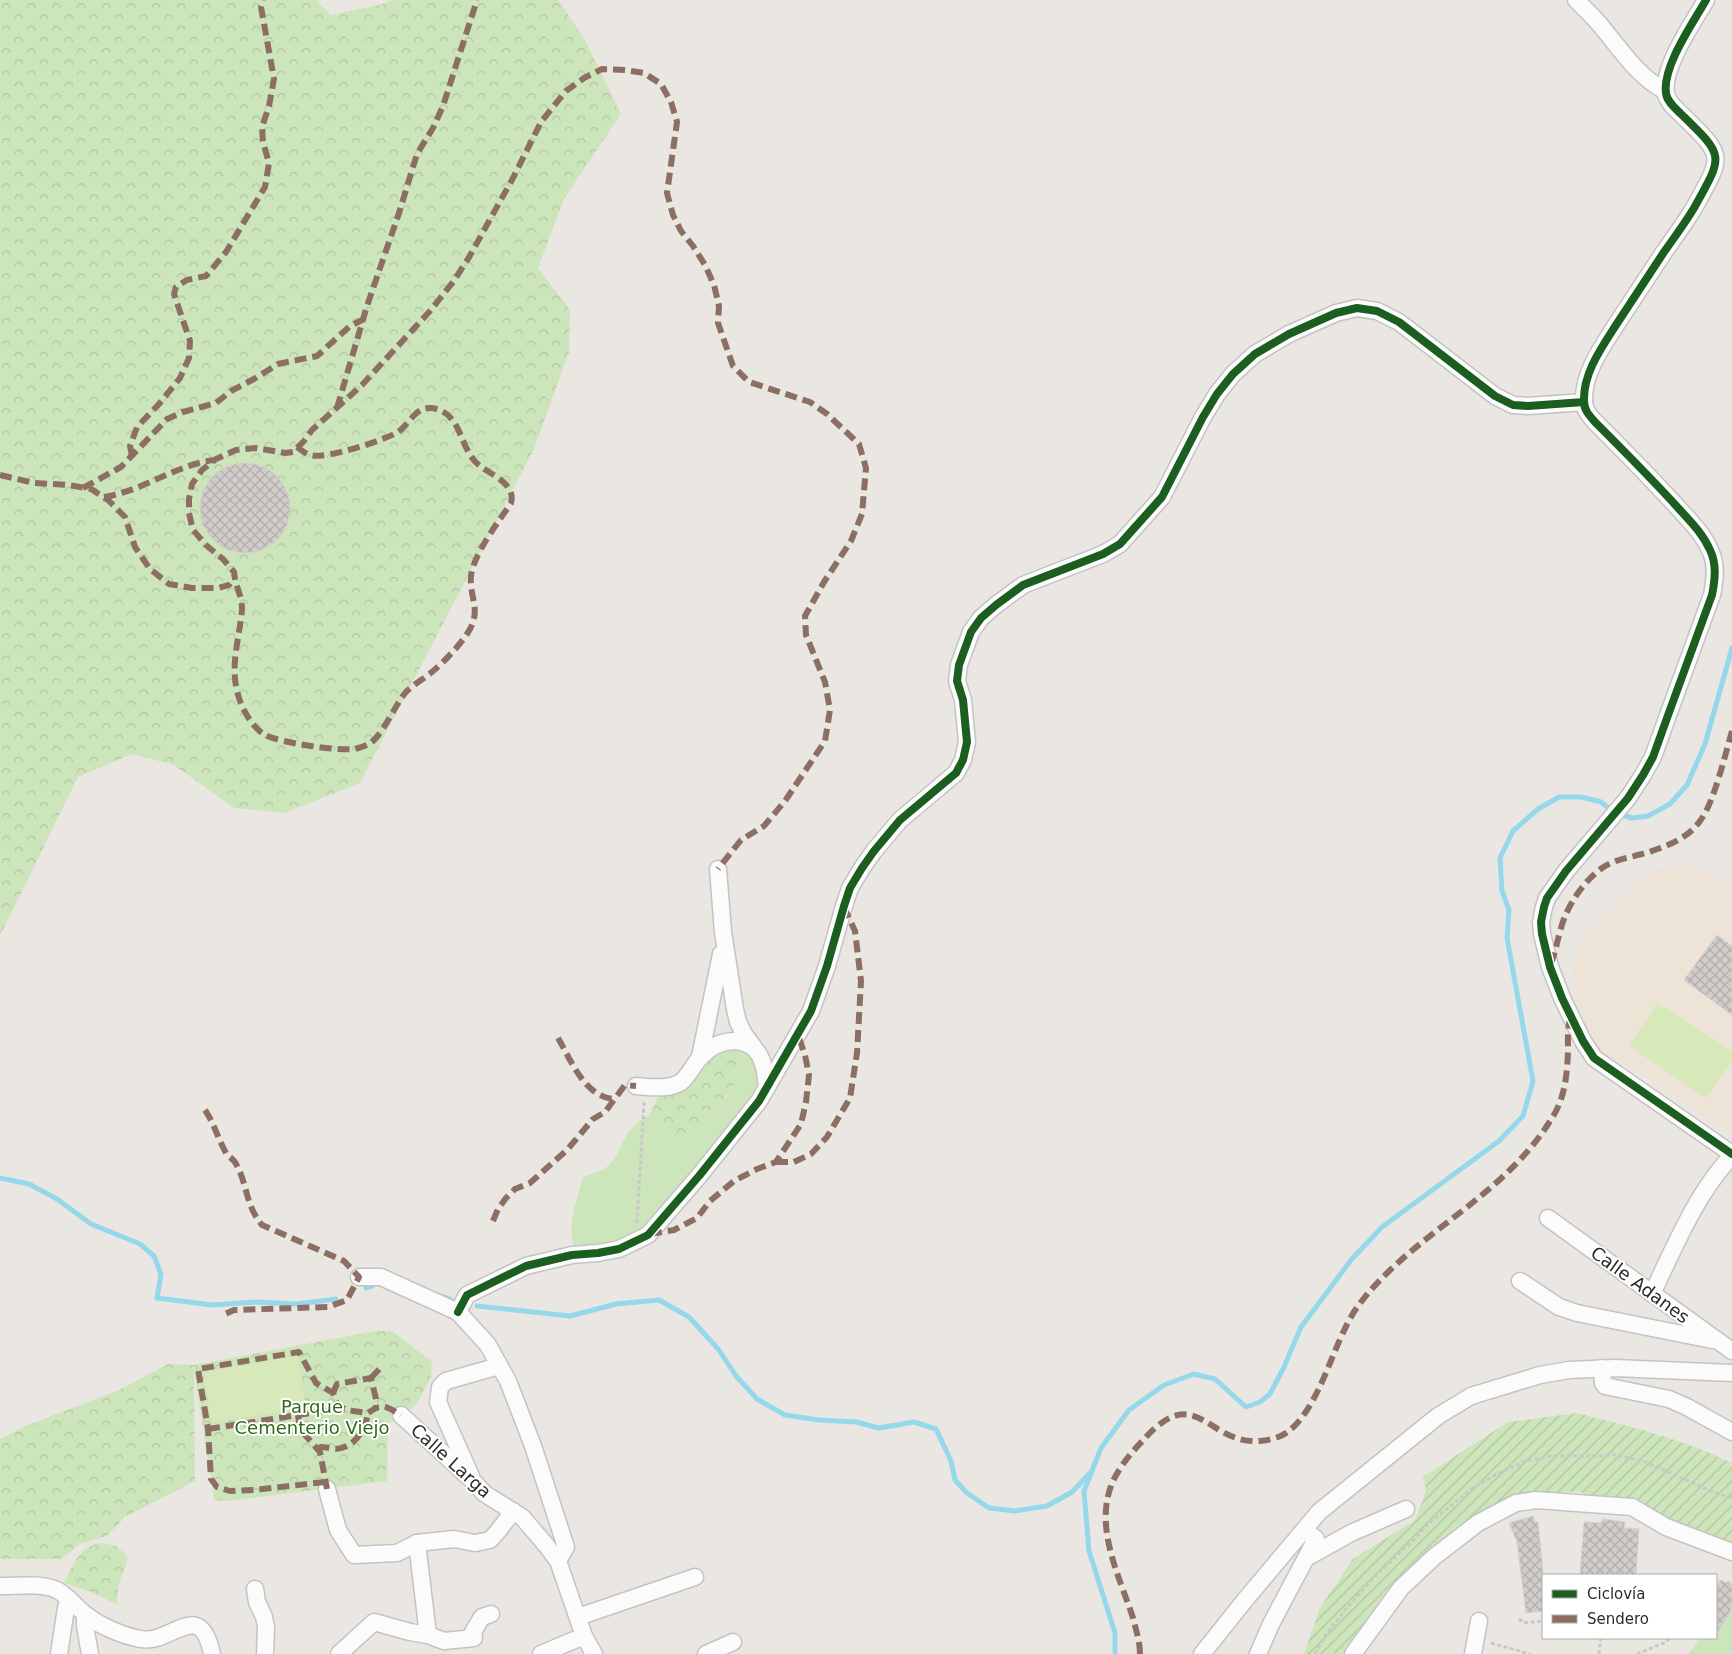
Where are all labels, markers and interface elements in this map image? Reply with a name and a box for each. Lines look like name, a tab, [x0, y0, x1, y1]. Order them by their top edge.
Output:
street label: Calle Adanes	[1587, 1242, 1694, 1327]
park label: Parque Cementerio Viejo	[235, 1396, 389, 1438]
street label: Calle Larga	[407, 1419, 496, 1502]
legend	[1542, 1574, 1717, 1639]
text: Ciclovía	[1587, 1585, 1645, 1603]
text: Sendero	[1587, 1610, 1649, 1628]

